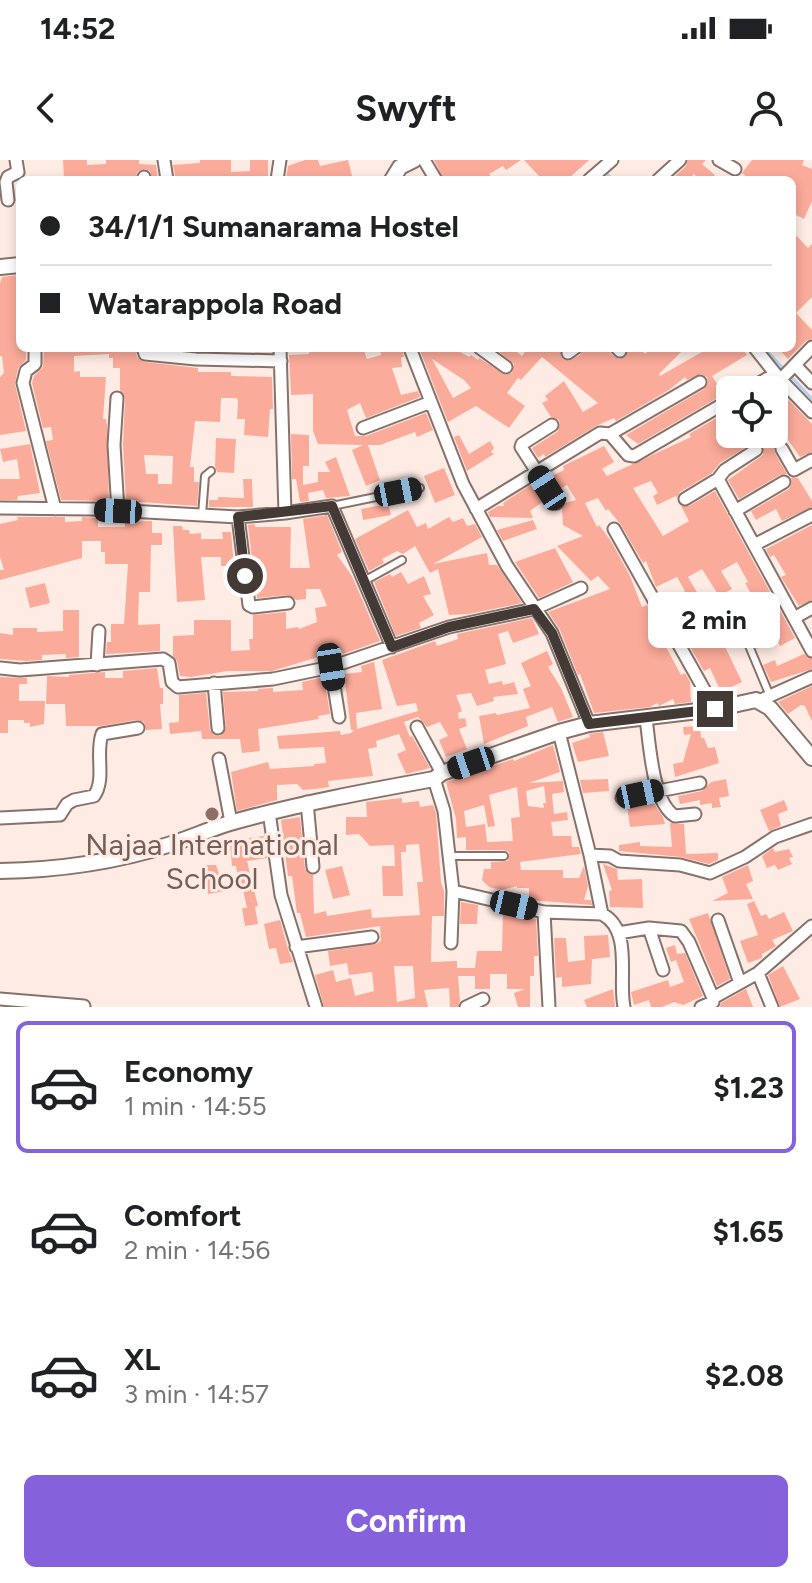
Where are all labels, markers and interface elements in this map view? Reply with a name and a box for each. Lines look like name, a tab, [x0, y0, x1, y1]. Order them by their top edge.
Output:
text: 14:52	[40, 10, 115, 47]
icon: back	[24, 86, 68, 130]
icon: person	[744, 86, 788, 130]
text: Swyft	[355, 87, 457, 130]
text: 34/1/1 Sumanarama Hostel	[88, 208, 459, 245]
text: Watarappola Road	[88, 285, 342, 322]
map controls	[716, 376, 788, 448]
button: locate	[716, 376, 788, 448]
car	[524, 461, 570, 515]
car	[372, 476, 424, 508]
car	[93, 498, 143, 524]
route start	[227, 558, 263, 594]
callout: 2 min	[649, 593, 781, 649]
text: 2 min	[681, 604, 747, 636]
car	[315, 641, 347, 693]
route end	[697, 691, 733, 727]
car	[444, 744, 498, 782]
car	[614, 777, 666, 811]
marker: Najaa International School	[203, 805, 221, 823]
place label: Najaa International School	[85, 826, 339, 897]
car	[488, 888, 540, 922]
icon: car	[28, 1051, 100, 1123]
text: Economy	[124, 1053, 253, 1090]
text: $1.23	[713, 1069, 784, 1106]
text: 1 min · 14:55	[124, 1090, 267, 1122]
icon: car	[28, 1195, 100, 1267]
text: Comfort	[124, 1197, 242, 1234]
text: $1.65	[712, 1213, 784, 1250]
text: 2 min · 14:56	[124, 1234, 270, 1266]
icon: car	[28, 1339, 100, 1411]
text: XL	[124, 1341, 160, 1378]
text: $2.08	[705, 1357, 784, 1394]
text: 3 min · 14:57	[124, 1378, 269, 1410]
button: Confirm	[24, 1475, 788, 1567]

